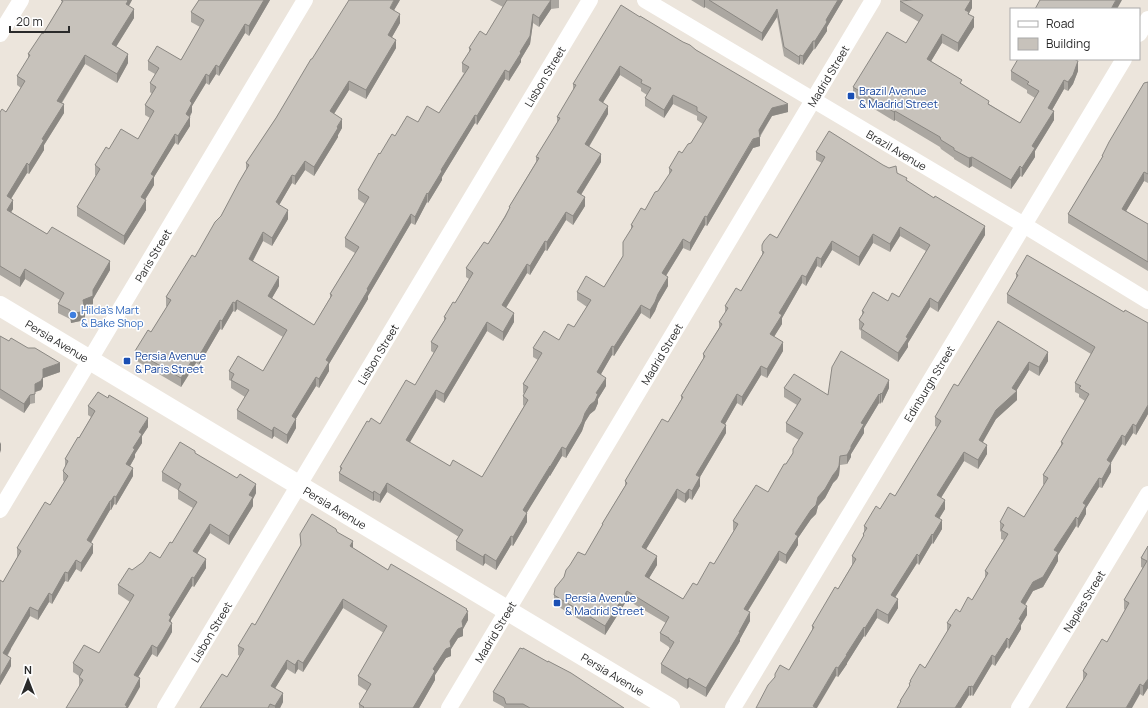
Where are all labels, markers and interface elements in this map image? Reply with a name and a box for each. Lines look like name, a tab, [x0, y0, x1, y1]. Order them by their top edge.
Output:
scale bar	[10, 8, 69, 34]
legend	[1010, 8, 1140, 60]
text: 20 m	[16, 13, 43, 30]
text: Road	[1046, 15, 1074, 32]
text: Building	[1046, 35, 1090, 52]
street label: Madrid Street	[803, 42, 852, 109]
street label: Lisbon Street	[520, 43, 568, 109]
place label: Brazil Avenue & Madrid Street	[859, 83, 938, 111]
marker: Brazil Avenue & Madrid Street	[846, 91, 856, 101]
street label: Brazil Avenue	[864, 126, 930, 174]
street label: Paris Street	[131, 226, 174, 284]
place label: Hilda's Mart & Bake Shop	[81, 302, 144, 330]
marker: Hilda's Mart & Bake Shop	[68, 310, 78, 320]
street label: Persia Avenue	[23, 316, 92, 366]
street label: Madrid Street	[637, 320, 685, 387]
street label: Lisbon Street	[354, 321, 402, 387]
street label: Edinburgh Street	[900, 343, 957, 424]
place label: Persia Avenue & Paris Street	[135, 348, 207, 376]
marker: Persia Avenue & Paris Street	[122, 356, 132, 366]
street label: Persia Avenue	[301, 482, 370, 532]
street label: Naples Street	[1059, 567, 1108, 635]
place label: Persia Avenue & Madrid Street	[565, 590, 644, 618]
street label: Madrid Street	[470, 598, 519, 665]
marker: Persia Avenue & Madrid Street	[552, 598, 562, 608]
street label: Lisbon Street	[187, 599, 235, 665]
street label: Persia Avenue	[579, 649, 648, 699]
north arrow	[8, 660, 48, 700]
text: N	[24, 662, 32, 677]

